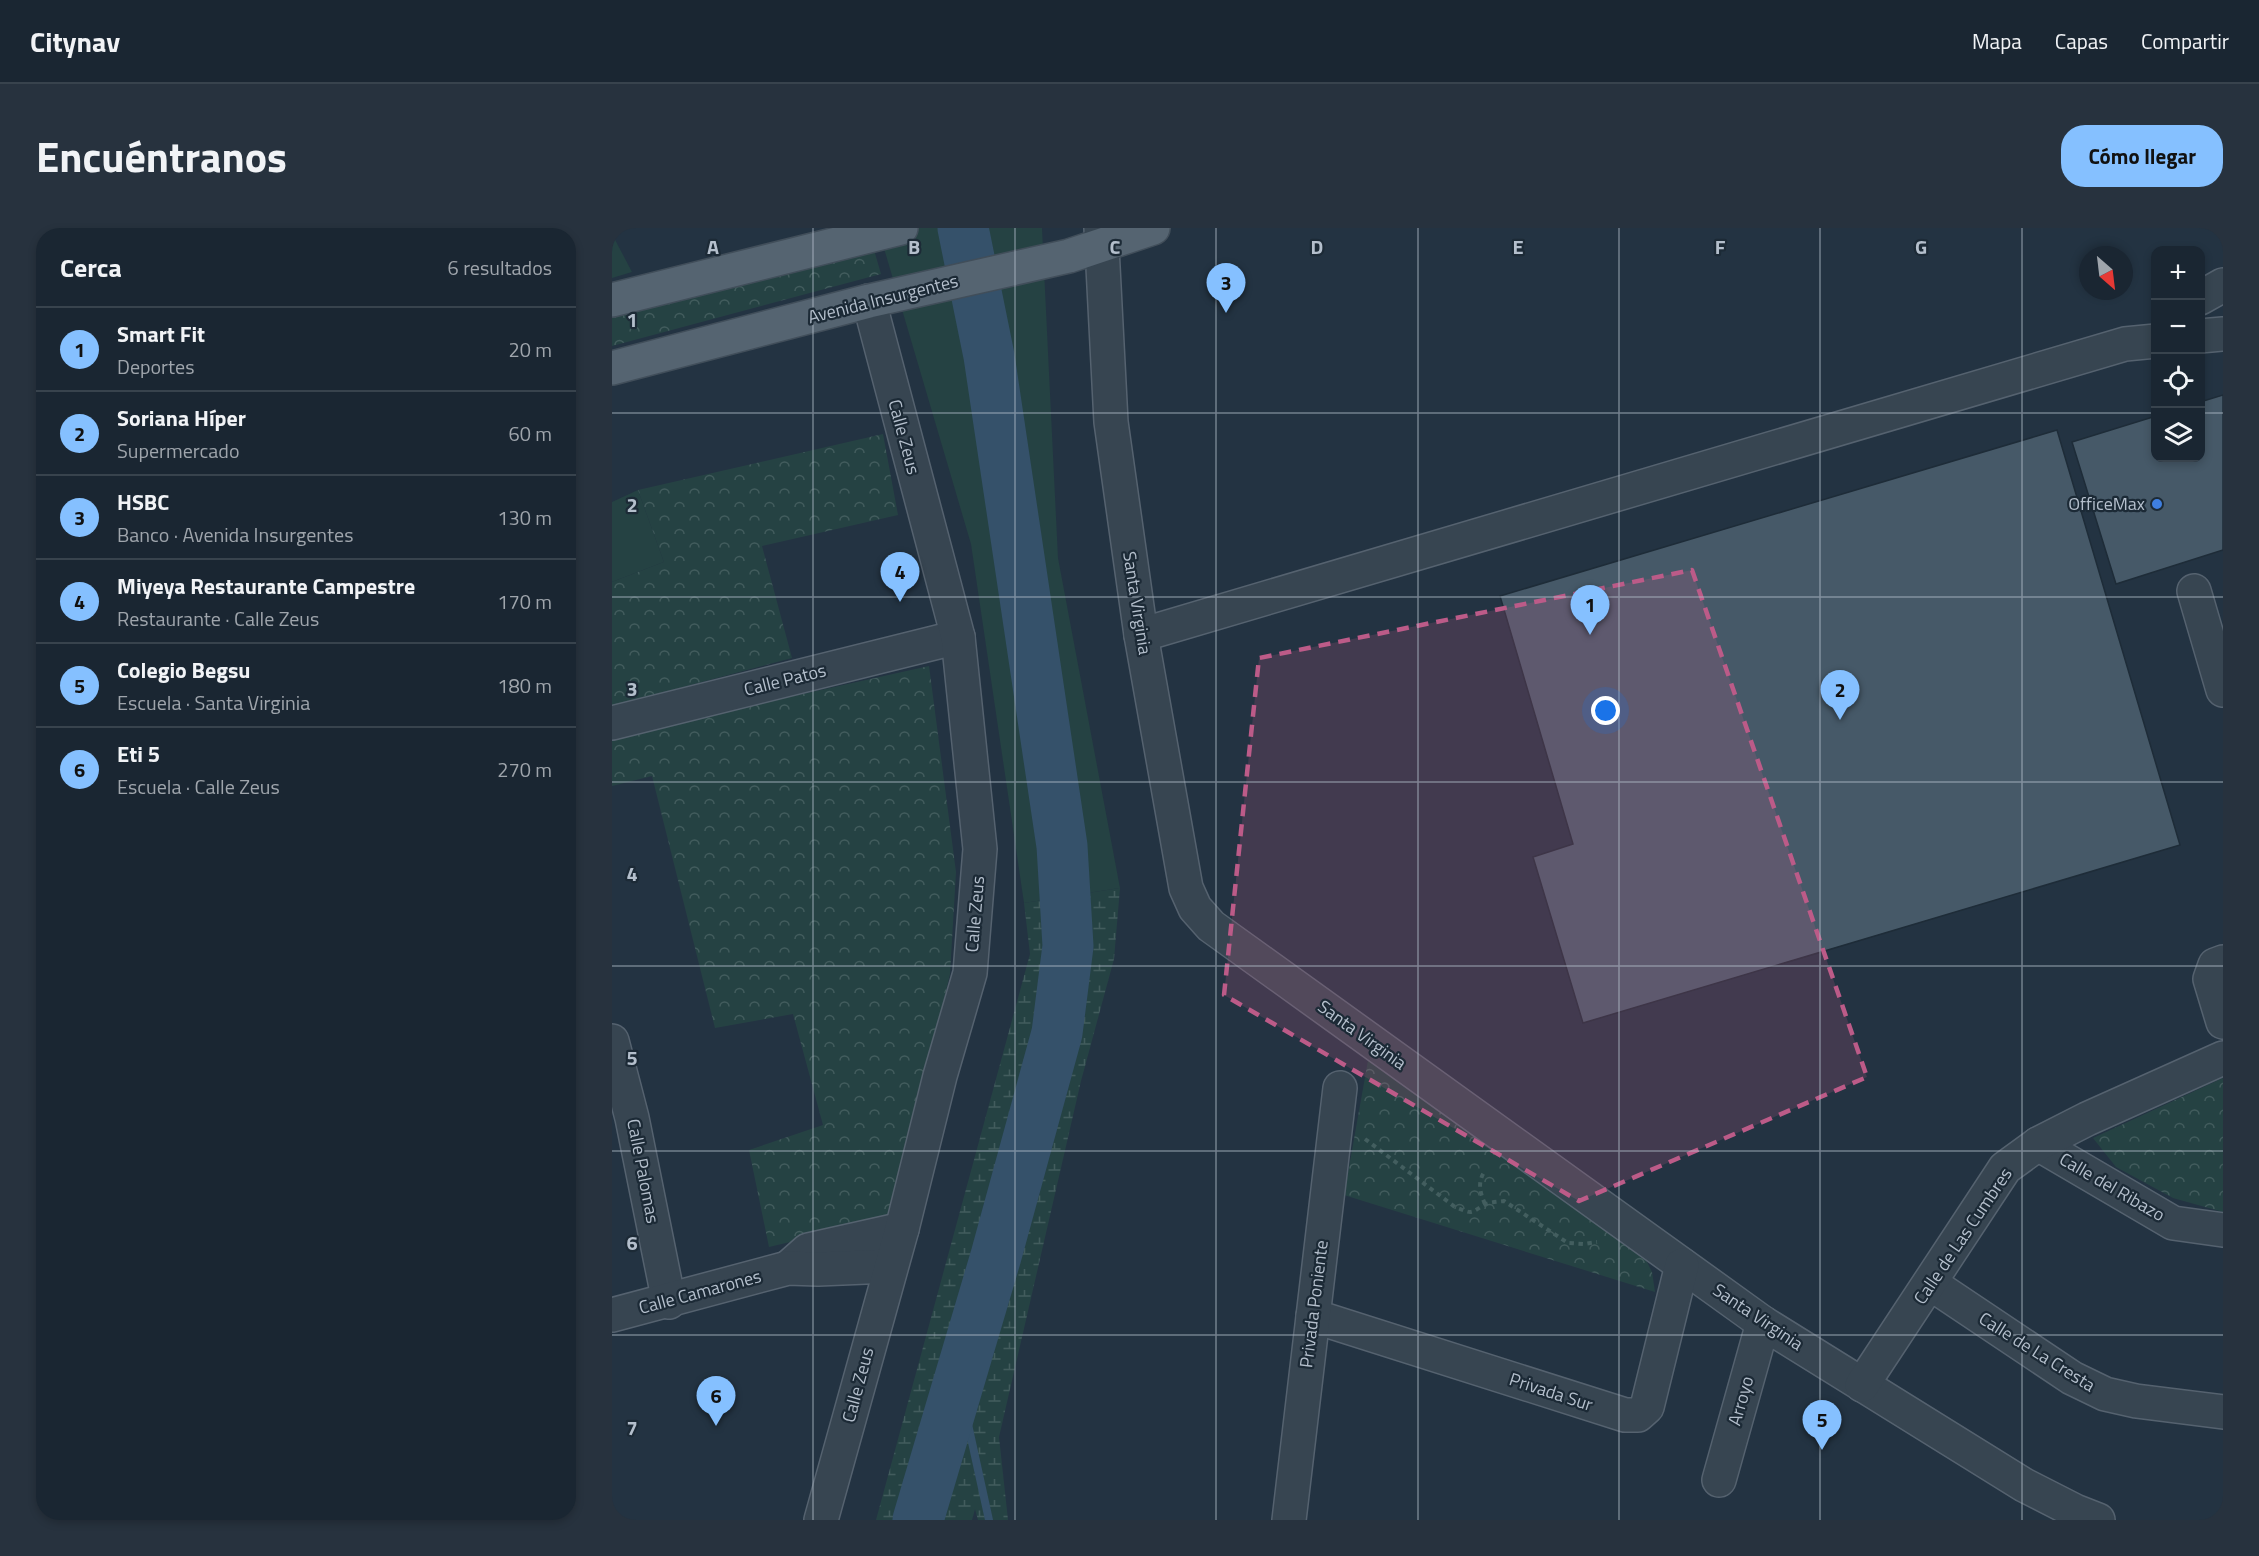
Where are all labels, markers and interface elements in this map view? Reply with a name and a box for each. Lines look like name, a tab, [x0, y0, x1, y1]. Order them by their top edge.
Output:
text: Citynav	[30, 20, 120, 63]
text: Mapa	[1972, 25, 2022, 57]
text: Capas	[2055, 25, 2108, 57]
text: Compartir	[2141, 25, 2229, 57]
text: Encuéntranos	[36, 124, 287, 188]
button: Cómo llegar	[2061, 125, 2223, 187]
text: A	[707, 231, 719, 262]
text: B	[908, 231, 920, 262]
text: C	[1110, 231, 1121, 262]
text: D	[1311, 231, 1323, 262]
text: E	[1512, 231, 1524, 262]
text: F	[1715, 231, 1726, 262]
text: G	[1915, 231, 1927, 262]
north arrow	[2079, 246, 2133, 300]
map controls	[2151, 246, 2205, 462]
button: +	[2151, 246, 2205, 300]
text: Cerca	[60, 248, 122, 287]
text: 6 resultados	[448, 252, 552, 283]
pin: 3	[1206, 264, 1246, 313]
street label: Avenida Insurgentes	[805, 267, 961, 330]
button: −	[2151, 300, 2205, 354]
text: 1	[626, 304, 638, 335]
text: Smart Fit	[117, 317, 205, 351]
text: 1	[74, 334, 85, 365]
text: 20 m	[508, 334, 552, 365]
text: Deportes	[117, 351, 194, 382]
button: locate	[2151, 354, 2205, 408]
street label: Calle Zeus	[882, 396, 927, 477]
text: Soriana Híper	[117, 401, 246, 435]
button: layers	[2151, 408, 2205, 462]
text: 2	[74, 418, 85, 449]
text: 60 m	[508, 418, 552, 449]
text: Supermercado	[117, 435, 239, 466]
text: HSBC	[117, 485, 169, 519]
text: 2	[626, 489, 638, 520]
place label: OfficeMax	[2068, 490, 2145, 517]
marker: OfficeMax	[2150, 497, 2164, 511]
text: 3	[74, 502, 85, 533]
text: 130 m	[497, 502, 552, 533]
text: Banco · Avenida Insurgentes	[117, 519, 353, 550]
street label: Santa Virginia	[1116, 549, 1159, 656]
pin: 4	[880, 552, 920, 602]
text: Miyeya Restaurante Campestre	[117, 569, 415, 603]
text: 4	[74, 586, 85, 617]
text: 170 m	[497, 586, 552, 617]
pin: 1	[1570, 586, 1610, 635]
text: Restaurante · Calle Zeus	[117, 603, 319, 634]
text: Colegio Begsu	[117, 653, 251, 687]
street label: Calle Patos	[741, 656, 829, 703]
text: 5	[74, 670, 85, 701]
text: 180 m	[497, 670, 552, 701]
pin: 2	[1820, 670, 1860, 720]
text: 3	[626, 673, 638, 704]
text: Escuela · Santa Virginia	[117, 687, 310, 718]
your location	[1591, 696, 1620, 725]
text: Eti 5	[117, 737, 160, 771]
text: 6	[74, 754, 85, 785]
text: 270 m	[497, 754, 552, 785]
text: Escuela · Calle Zeus	[117, 771, 280, 802]
text: 4	[626, 858, 638, 889]
street label: Calle Zeus	[958, 875, 991, 953]
street label: Santa Virginia	[1312, 993, 1412, 1076]
text: 5	[626, 1042, 638, 1073]
street label: Calle Palomas	[620, 1116, 667, 1225]
street label: Calle del Ribazo	[2054, 1145, 2170, 1228]
street label: Calle de Las Cumbres	[1907, 1162, 2018, 1310]
text: 6	[626, 1227, 638, 1258]
street label: Privada Poniente	[1292, 1238, 1335, 1369]
street label: Calle Camarones	[636, 1262, 764, 1321]
street label: Santa Virginia	[1708, 1276, 1809, 1357]
street label: Calle de La Cresta	[1974, 1305, 2101, 1398]
street label: Calle Zeus	[835, 1344, 880, 1425]
street label: Privada Sur	[1506, 1365, 1596, 1418]
street label: Arroyo	[1721, 1373, 1760, 1429]
pin: 6	[696, 1376, 736, 1426]
pin: 5	[1802, 1400, 1842, 1450]
text: 7	[626, 1412, 638, 1443]

